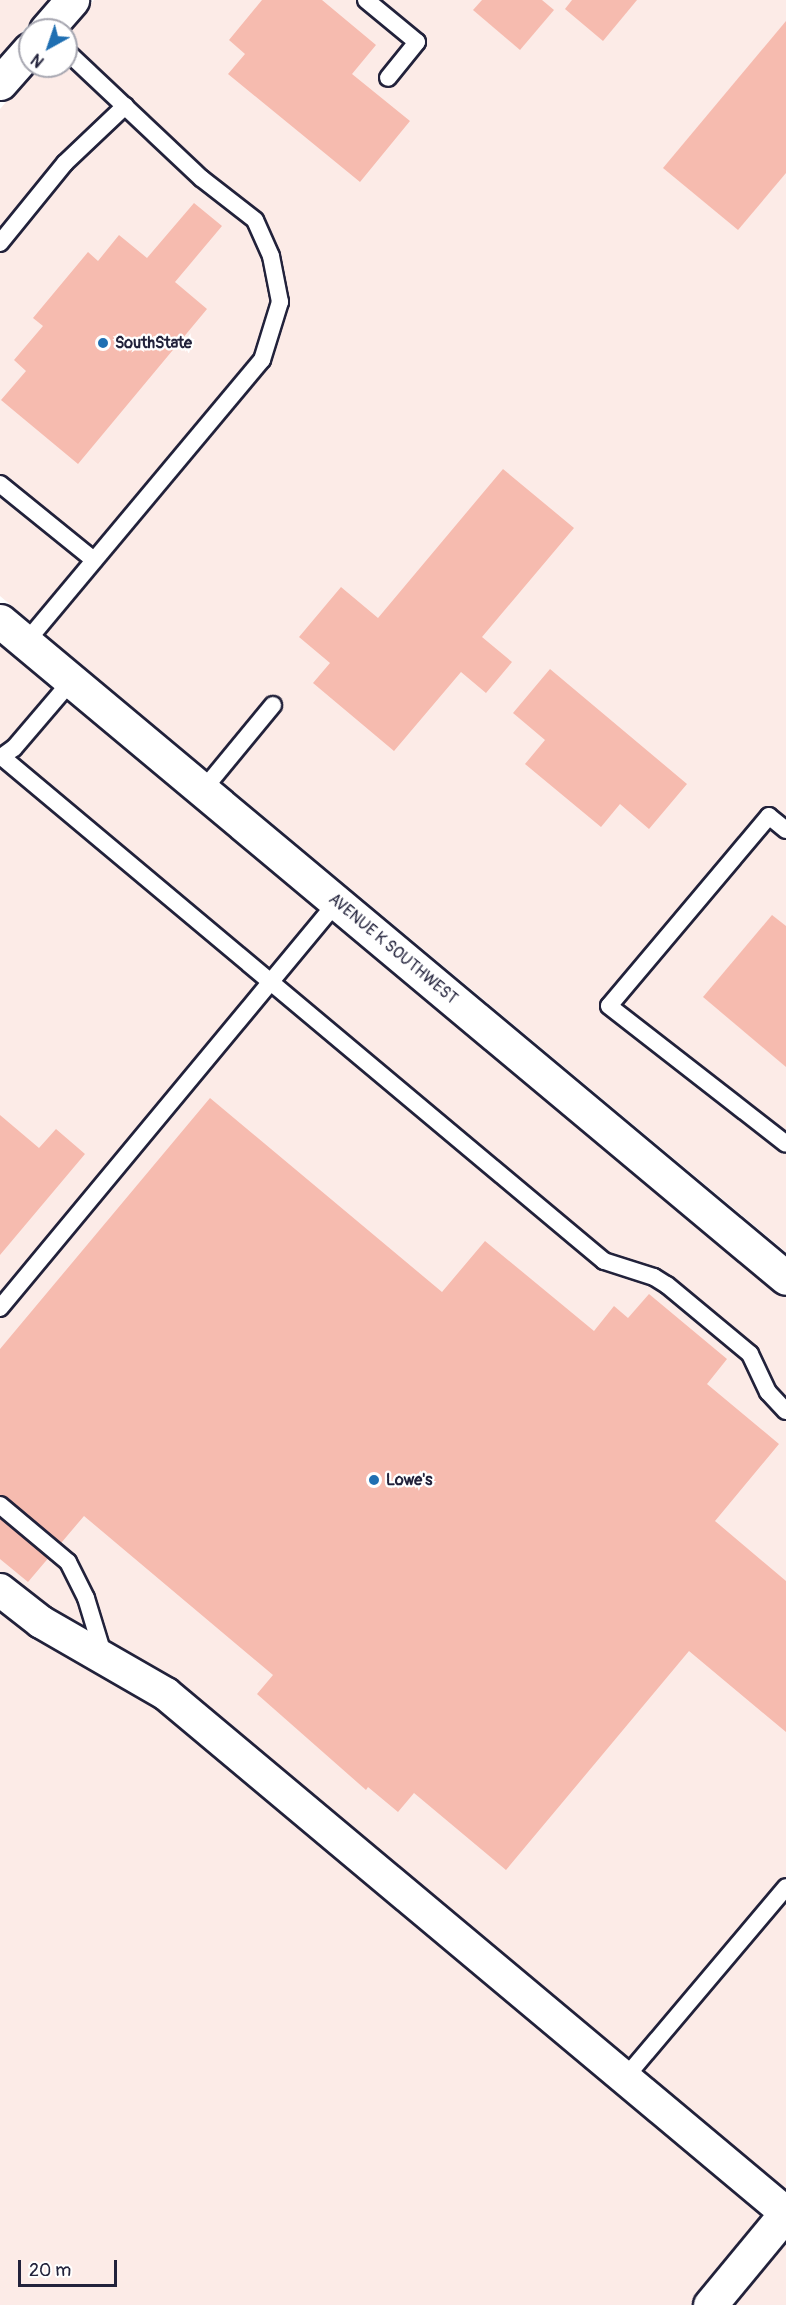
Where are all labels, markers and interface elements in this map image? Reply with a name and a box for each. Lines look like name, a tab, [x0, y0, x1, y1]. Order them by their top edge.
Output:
north arrow	[18, 18, 78, 78]
text: N	[27, 49, 48, 71]
place label: SouthState	[115, 333, 192, 353]
marker: SouthState	[96, 336, 110, 350]
street label: AVENUE K SOUTHWEST	[325, 890, 461, 1008]
place label: Lowe's	[386, 1470, 432, 1490]
marker: Lowe's	[367, 1473, 381, 1487]
scale bar	[21, 2248, 120, 2286]
text: 20 m	[29, 2259, 71, 2282]

